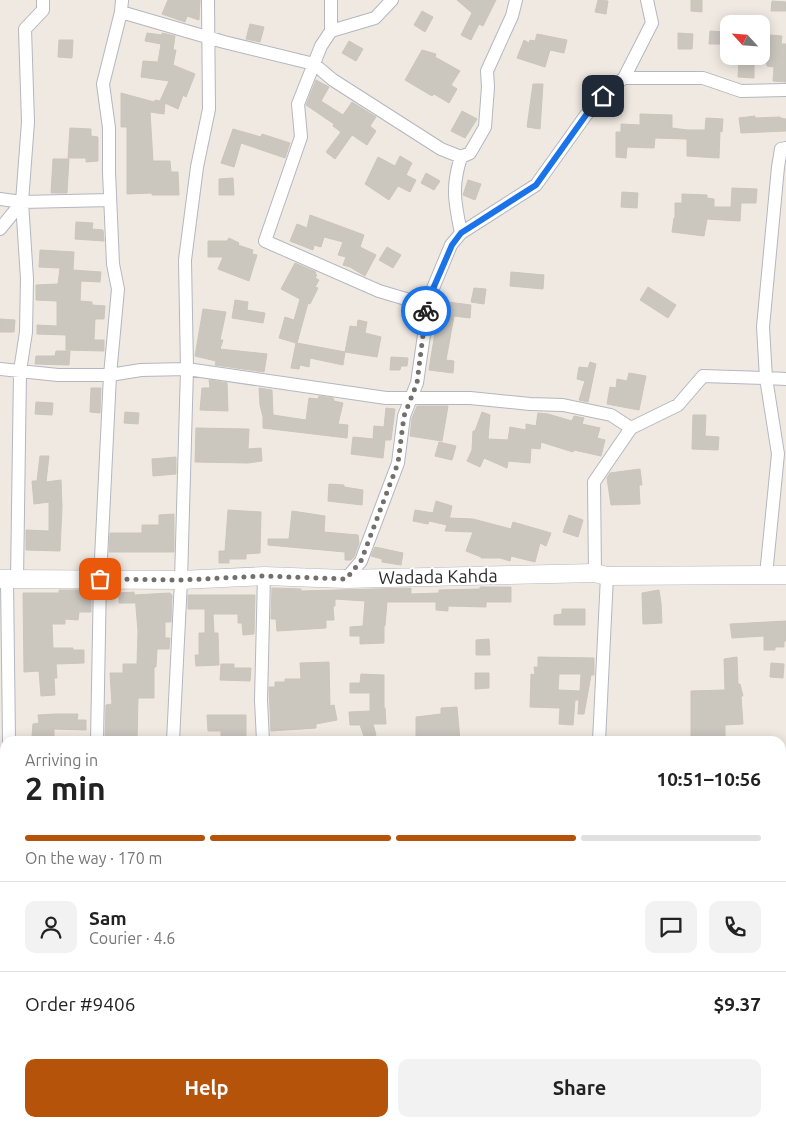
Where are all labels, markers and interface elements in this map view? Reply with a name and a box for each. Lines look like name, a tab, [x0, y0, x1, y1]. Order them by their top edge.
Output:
north arrow	[720, 15, 770, 65]
map controls	[720, 15, 770, 65]
pin	[582, 75, 624, 117]
icon: home	[589, 82, 617, 110]
courier	[401, 286, 451, 336]
icon: bike	[412, 297, 440, 325]
pin	[79, 558, 121, 600]
icon: bag	[86, 565, 114, 593]
street label: Wadada Kahda	[378, 565, 498, 587]
text: Arriving in	[25, 751, 98, 769]
text: 10:51–10:56	[656, 768, 761, 790]
text: 2 min	[25, 770, 106, 806]
text: On the way · 170 m	[25, 849, 162, 867]
button: person	[25, 901, 77, 953]
button: chat	[645, 901, 697, 953]
button: phone	[709, 901, 761, 953]
text: Sam	[89, 907, 127, 929]
text: Courier · 4.6	[89, 929, 175, 947]
text: Order #9406	[25, 993, 135, 1015]
text: $9.37	[713, 993, 761, 1015]
button: Help	[25, 1059, 388, 1117]
button: Share	[398, 1059, 761, 1117]

